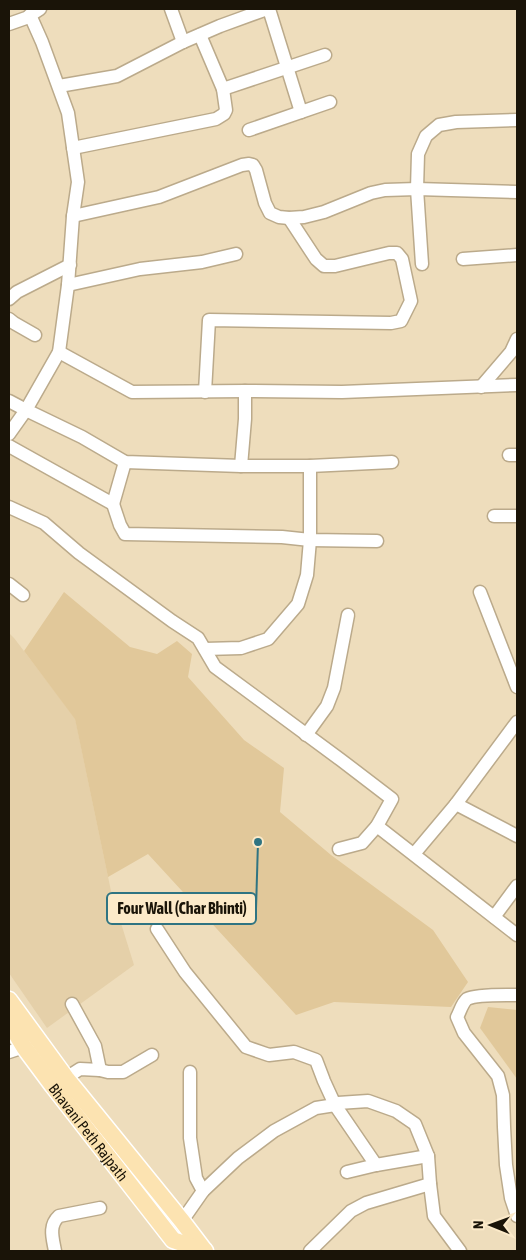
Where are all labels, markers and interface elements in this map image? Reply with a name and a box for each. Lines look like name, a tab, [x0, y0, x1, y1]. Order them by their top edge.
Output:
callout: Four Wall (Char Bhinti)	[107, 893, 256, 924]
text: Four Wall (Char Bhinti)	[117, 899, 247, 917]
street label: Bhavani Peth Rajpath	[46, 1080, 132, 1184]
north arrow	[466, 1200, 516, 1250]
text: N	[470, 1221, 486, 1229]

